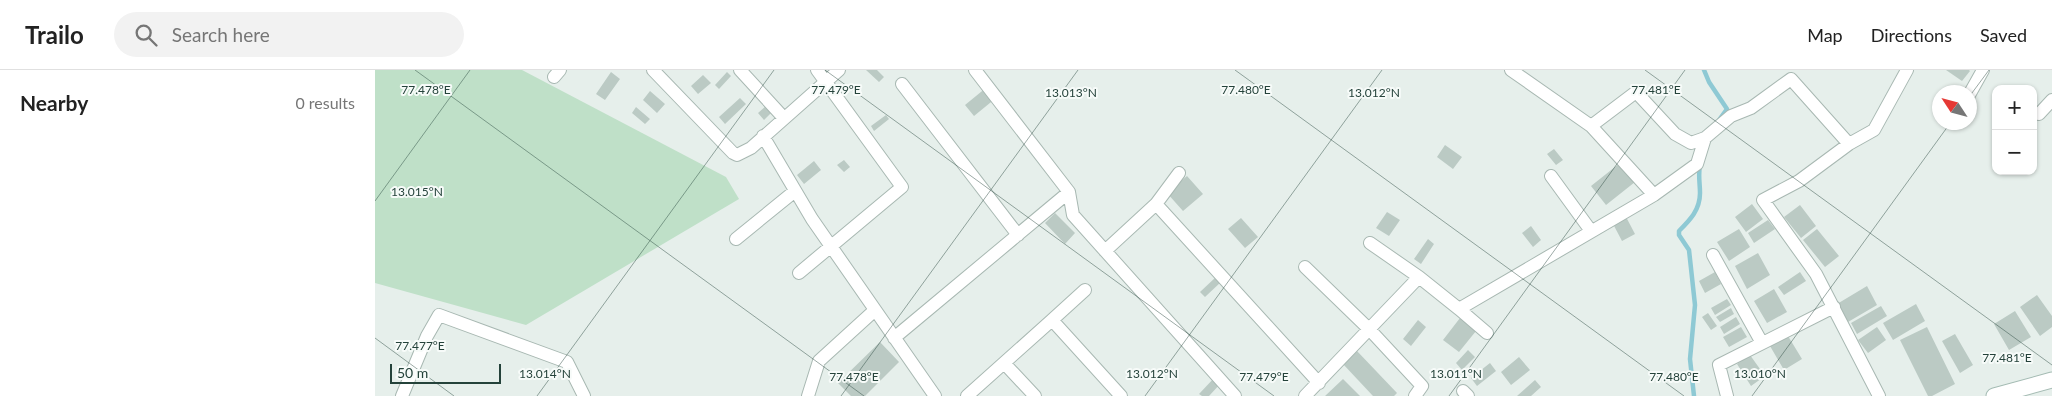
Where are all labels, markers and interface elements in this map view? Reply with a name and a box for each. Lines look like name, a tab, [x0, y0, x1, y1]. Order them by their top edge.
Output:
search box	[114, 12, 464, 57]
text: Trailo	[25, 20, 84, 49]
icon: search	[132, 21, 160, 49]
text: Search here	[172, 23, 270, 46]
text: Map	[1807, 24, 1843, 46]
text: Directions	[1871, 24, 1952, 46]
text: Saved	[1980, 24, 2027, 46]
text: 77.478°E	[401, 82, 451, 97]
text: 77.479°E	[811, 82, 861, 97]
text: 77.480°E	[1221, 82, 1271, 97]
text: 77.481°E	[1631, 82, 1681, 97]
text: 13.013°N	[1045, 85, 1097, 100]
text: 13.012°N	[1348, 85, 1400, 100]
north arrow	[1932, 85, 1977, 130]
map controls	[1992, 85, 2037, 175]
button: +	[1992, 85, 2037, 130]
text: Nearby	[20, 90, 88, 115]
text: 0 results	[295, 93, 355, 112]
button: −	[1992, 130, 2037, 175]
text: 13.015°N	[391, 184, 443, 199]
text: 77.477°E	[395, 338, 445, 353]
text: 77.481°E	[1982, 350, 2032, 365]
scale bar	[390, 361, 501, 384]
text: 50 m	[397, 364, 428, 381]
text: 13.014°N	[519, 366, 571, 381]
text: 13.012°N	[1126, 366, 1178, 381]
text: 13.011°N	[1430, 366, 1482, 381]
text: 13.010°N	[1734, 366, 1786, 381]
text: 77.478°E	[829, 369, 879, 384]
text: 77.479°E	[1239, 369, 1289, 384]
text: 77.480°E	[1649, 369, 1699, 384]

